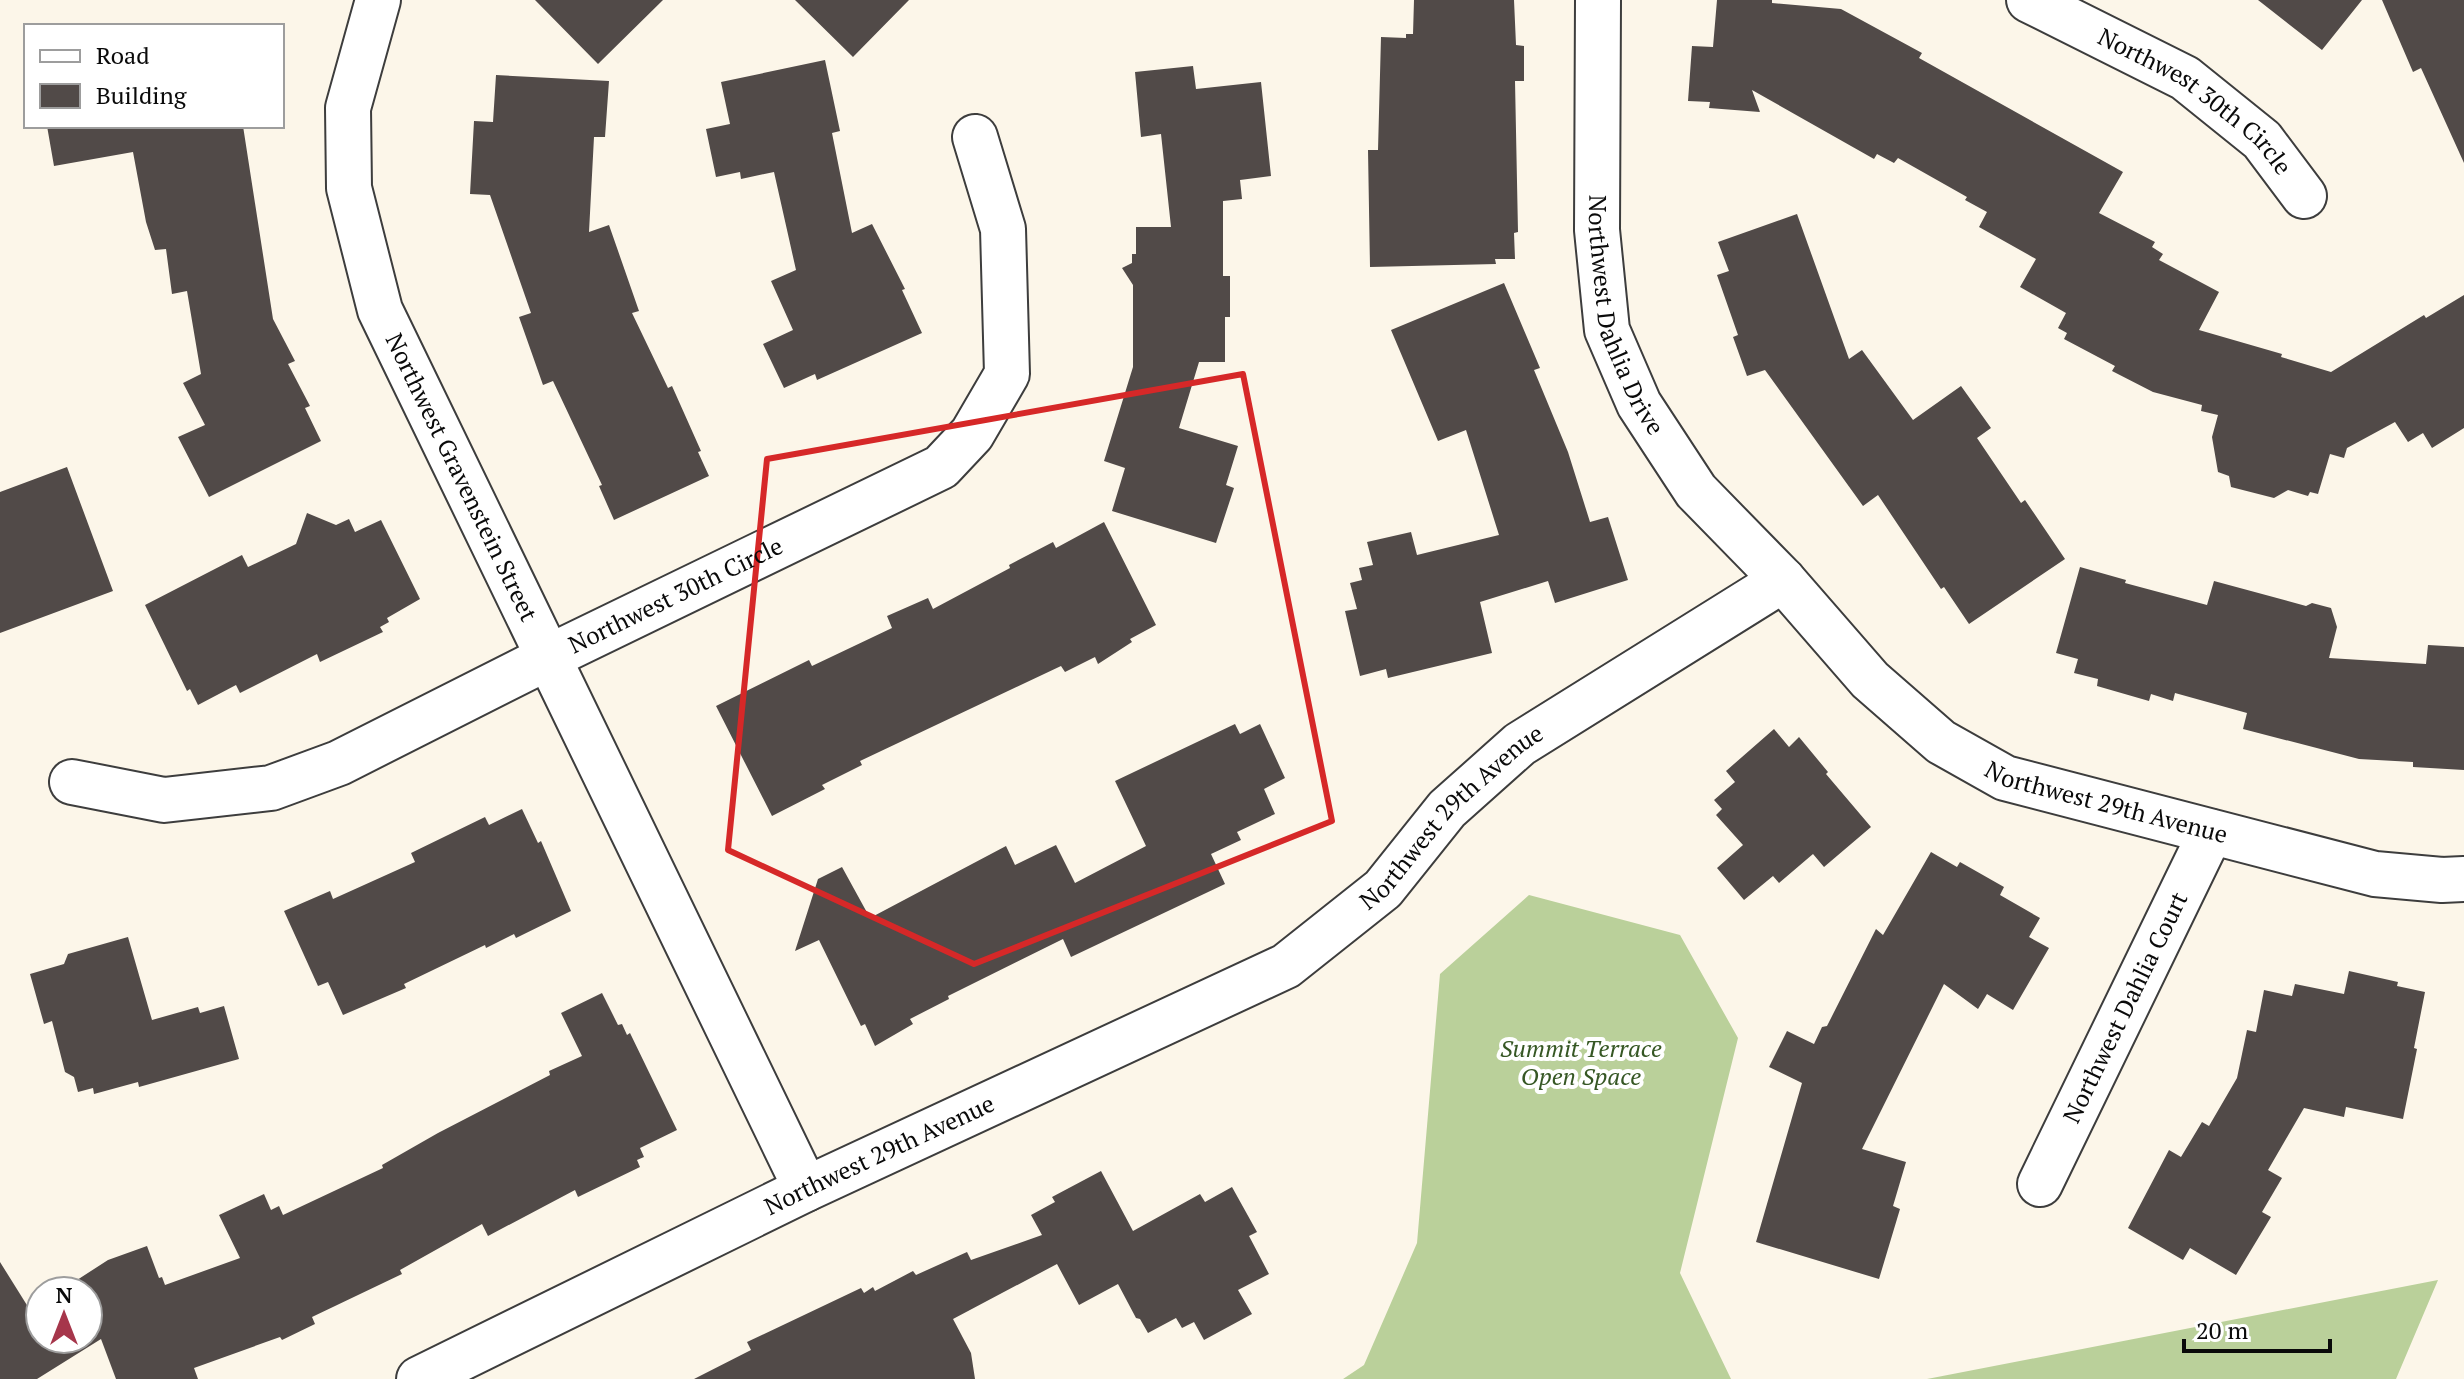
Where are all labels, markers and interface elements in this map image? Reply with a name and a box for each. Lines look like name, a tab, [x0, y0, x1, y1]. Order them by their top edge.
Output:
street label: Northwest 30th Circle	[2093, 20, 2300, 181]
legend	[24, 24, 284, 128]
text: Road	[96, 39, 150, 71]
text: Building	[96, 79, 187, 111]
street label: Northwest Dahlia Drive	[1582, 195, 1672, 441]
street label: Northwest Gravenstein Street	[379, 328, 545, 626]
street label: Northwest 30th Circle	[563, 529, 788, 660]
street label: Northwest 29th Avenue	[1353, 717, 1549, 916]
street label: Northwest 29th Avenue	[1979, 753, 2231, 850]
street label: Northwest Dahlia Court	[2055, 886, 2195, 1128]
park label: Summit Terrace Open Space	[1500, 1032, 1662, 1092]
street label: Northwest 29th Avenue	[759, 1087, 999, 1222]
north arrow	[24, 1275, 104, 1355]
text: N	[56, 1280, 73, 1309]
scale bar	[2184, 1303, 2330, 1353]
text: 20 m	[2196, 1314, 2248, 1346]

